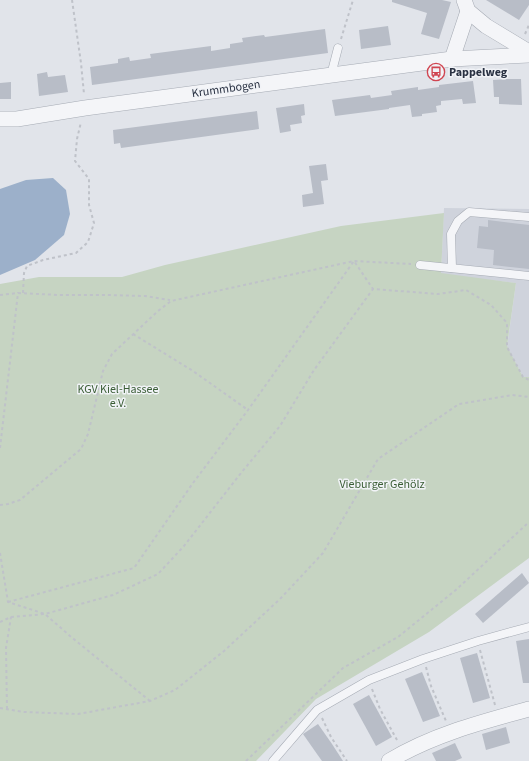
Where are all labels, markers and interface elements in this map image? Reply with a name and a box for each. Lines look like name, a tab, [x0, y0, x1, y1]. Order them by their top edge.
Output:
bus stop icon: Pappelweg	[426, 62, 446, 82]
place label: Pappelweg	[449, 64, 508, 81]
street label: Krummbogen	[191, 76, 261, 102]
park label: KGV Kiel-Hassee e.V.	[77, 381, 159, 412]
park label: Vieburger Gehölz	[339, 476, 425, 493]

